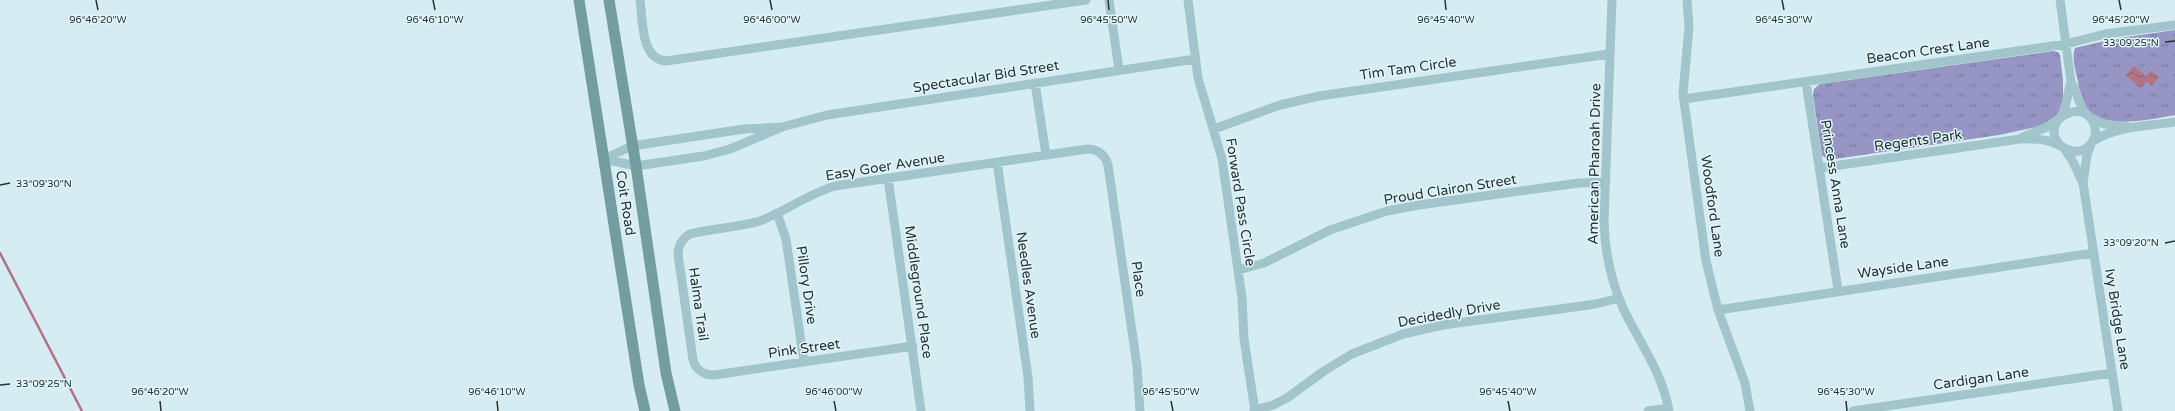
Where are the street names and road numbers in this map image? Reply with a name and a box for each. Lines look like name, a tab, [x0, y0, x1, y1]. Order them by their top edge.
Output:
street label: Beacon Crest Lane	[1865, 33, 1991, 68]
street label: Tim Tam Circle	[1359, 53, 1458, 84]
street label: Spectacular Bid Street	[912, 56, 1061, 96]
street label: American Pharoah Drive	[1585, 83, 1604, 245]
street label: Princess Anna Lane	[1817, 118, 1854, 250]
street label: Regents Park	[1873, 126, 1963, 155]
street label: Forward Pass Circle	[1222, 137, 1259, 267]
street label: Easy Goer Avenue	[824, 149, 946, 184]
street label: Woodford Lane	[1697, 154, 1728, 258]
street label: Coit Road	[612, 169, 639, 237]
street label: Proud Clairon Street	[1382, 170, 1518, 208]
street label: Middleground Place	[901, 225, 936, 360]
street label: Needles Avenue	[1013, 231, 1044, 340]
street label: Pillory Drive	[793, 245, 820, 326]
street label: Wayside Lane	[1856, 253, 1950, 282]
street label: Place	[1128, 260, 1149, 298]
street label: Halma Trail	[685, 266, 712, 342]
street label: Ivy Bridge Lane	[2101, 267, 2134, 371]
street label: Decidedly Drive	[1396, 296, 1502, 331]
street label: Pink Street	[767, 335, 842, 362]
street label: Cardigan Lane	[1932, 363, 2030, 394]

